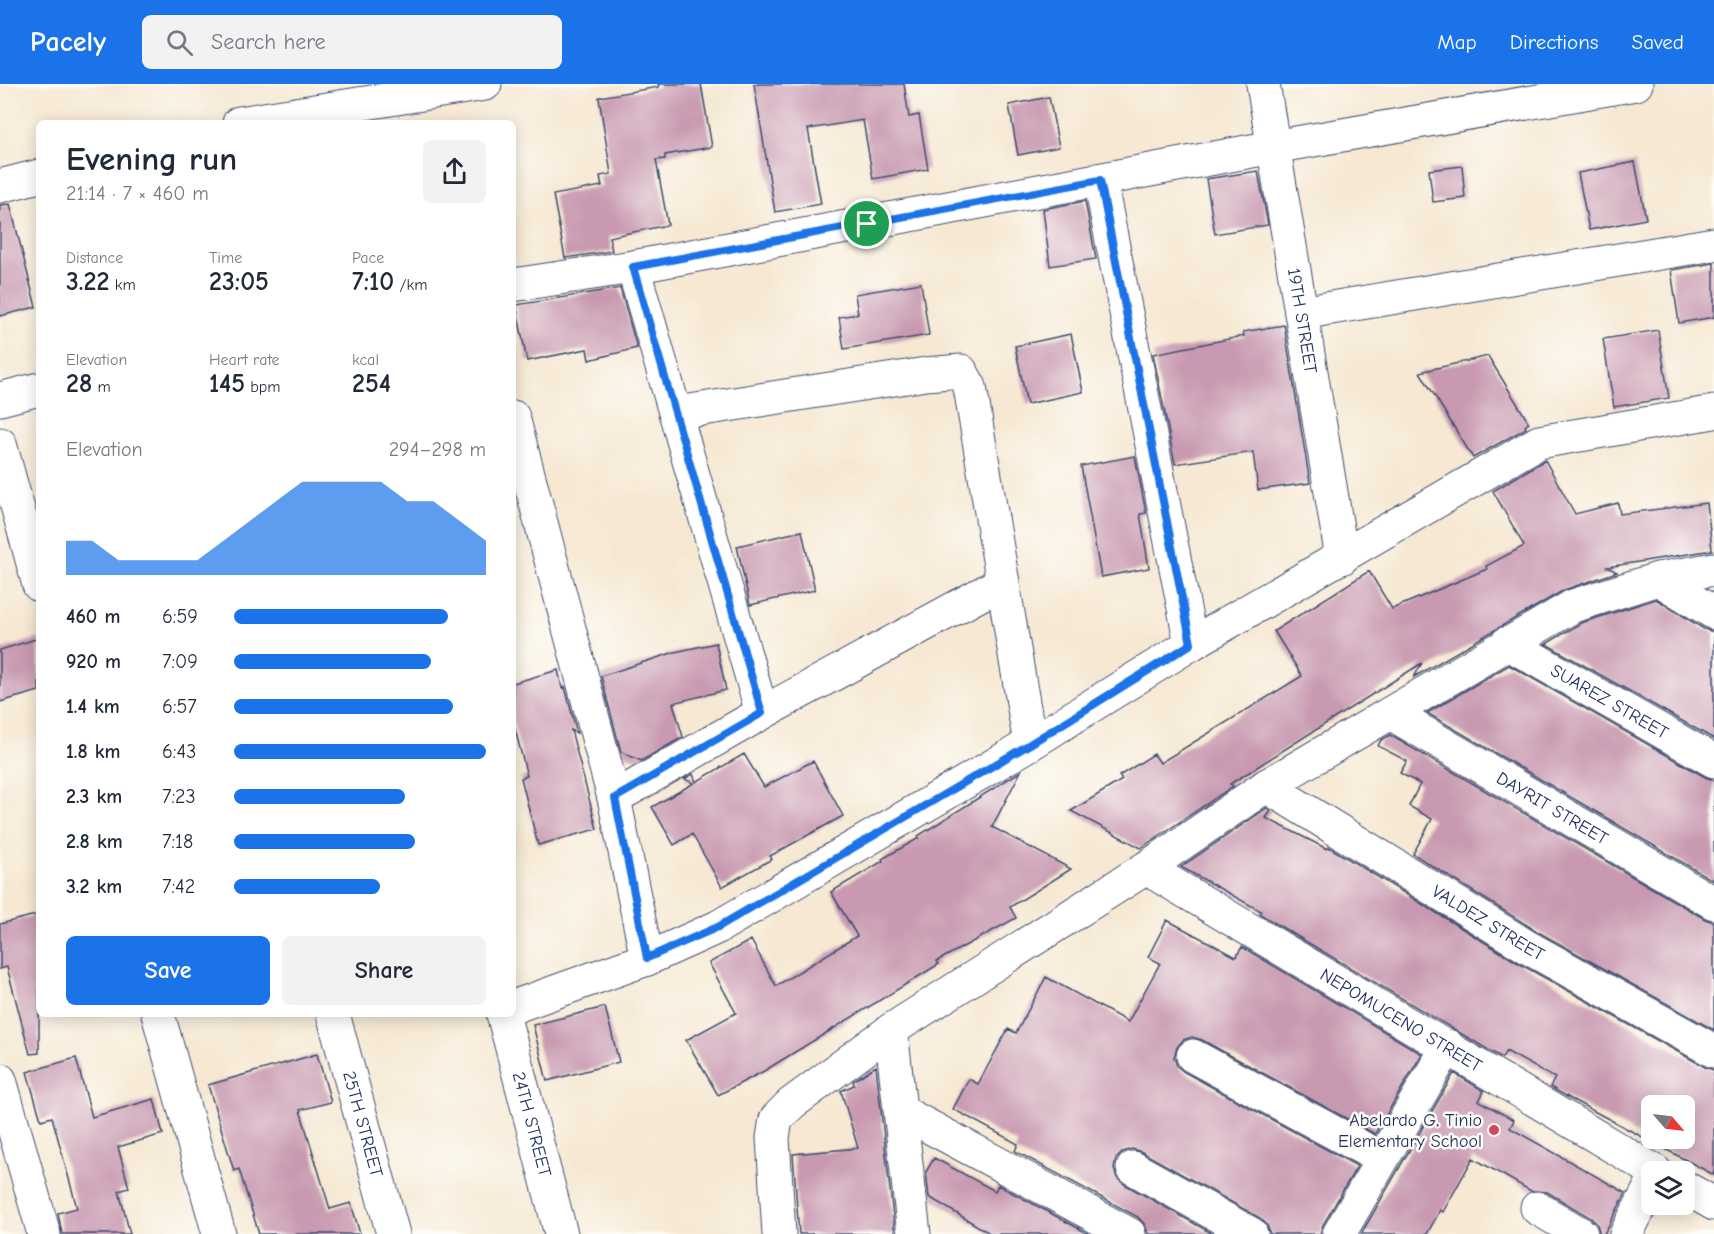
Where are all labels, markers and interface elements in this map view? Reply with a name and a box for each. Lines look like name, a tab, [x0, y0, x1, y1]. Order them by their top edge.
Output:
search box	[142, 15, 562, 69]
text: Pacely	[30, 26, 106, 58]
icon: search	[163, 26, 196, 59]
text: Search here	[211, 29, 326, 55]
text: Map	[1437, 30, 1477, 54]
text: Directions	[1510, 30, 1599, 54]
text: Saved	[1632, 30, 1684, 54]
text: Evening run	[66, 140, 237, 178]
button: share	[423, 140, 486, 203]
text: 21:14 · 7 × 460 m	[66, 182, 209, 205]
pin	[841, 198, 892, 249]
icon: arrive	[850, 207, 883, 240]
text: Distance	[66, 249, 123, 267]
text: Time	[209, 249, 242, 267]
text: Pace	[352, 249, 384, 267]
text: 3.22	[66, 267, 109, 297]
text: 23:05	[209, 267, 269, 297]
text: 7:10	[352, 267, 394, 297]
street label: 19TH STREET	[1283, 267, 1322, 375]
text: km	[109, 276, 136, 294]
text: /km	[394, 276, 427, 294]
text: Elevation	[66, 351, 127, 369]
text: Heart rate	[209, 351, 280, 369]
text: kcal	[352, 351, 379, 369]
text: 28	[66, 369, 92, 399]
text: 145	[209, 369, 245, 399]
text: 254	[352, 369, 391, 399]
text: m	[92, 378, 111, 396]
text: bpm	[245, 378, 281, 396]
text: Elevation	[66, 438, 143, 461]
text: 294–298 m	[389, 438, 486, 461]
text: 460 m	[66, 605, 120, 628]
text: 6:59	[162, 605, 198, 628]
text: 920 m	[66, 650, 121, 673]
text: 7:09	[162, 650, 198, 673]
street label: SUAREZ STREET	[1547, 660, 1673, 744]
text: 1.4 km	[66, 695, 120, 718]
text: 6:57	[162, 695, 197, 718]
text: 1.8 km	[66, 740, 121, 763]
text: 6:43	[162, 740, 196, 763]
street label: DAYRIT STREET	[1493, 767, 1612, 849]
text: 2.3 km	[66, 785, 122, 808]
text: 7:23	[162, 785, 196, 808]
text: 2.8 km	[66, 830, 123, 853]
text: 7:18	[162, 830, 193, 853]
text: 3.2 km	[66, 875, 122, 898]
text: 7:42	[162, 875, 195, 898]
street label: VALDEZ STREET	[1428, 880, 1549, 965]
button: Save	[66, 936, 270, 1005]
button: Share	[282, 936, 486, 1005]
street label: NEPOMUCENO STREET	[1317, 964, 1486, 1077]
street label: 25TH STREET	[339, 1069, 388, 1180]
street label: 24TH STREET	[508, 1069, 556, 1180]
north arrow	[1641, 1095, 1695, 1149]
map controls	[1641, 1095, 1695, 1215]
place label: Abelardo G. Tinio Elementary School	[1338, 1110, 1482, 1152]
marker: Abelardo G. Tinio Elementary School	[1487, 1123, 1501, 1137]
button: layers	[1641, 1161, 1695, 1215]

